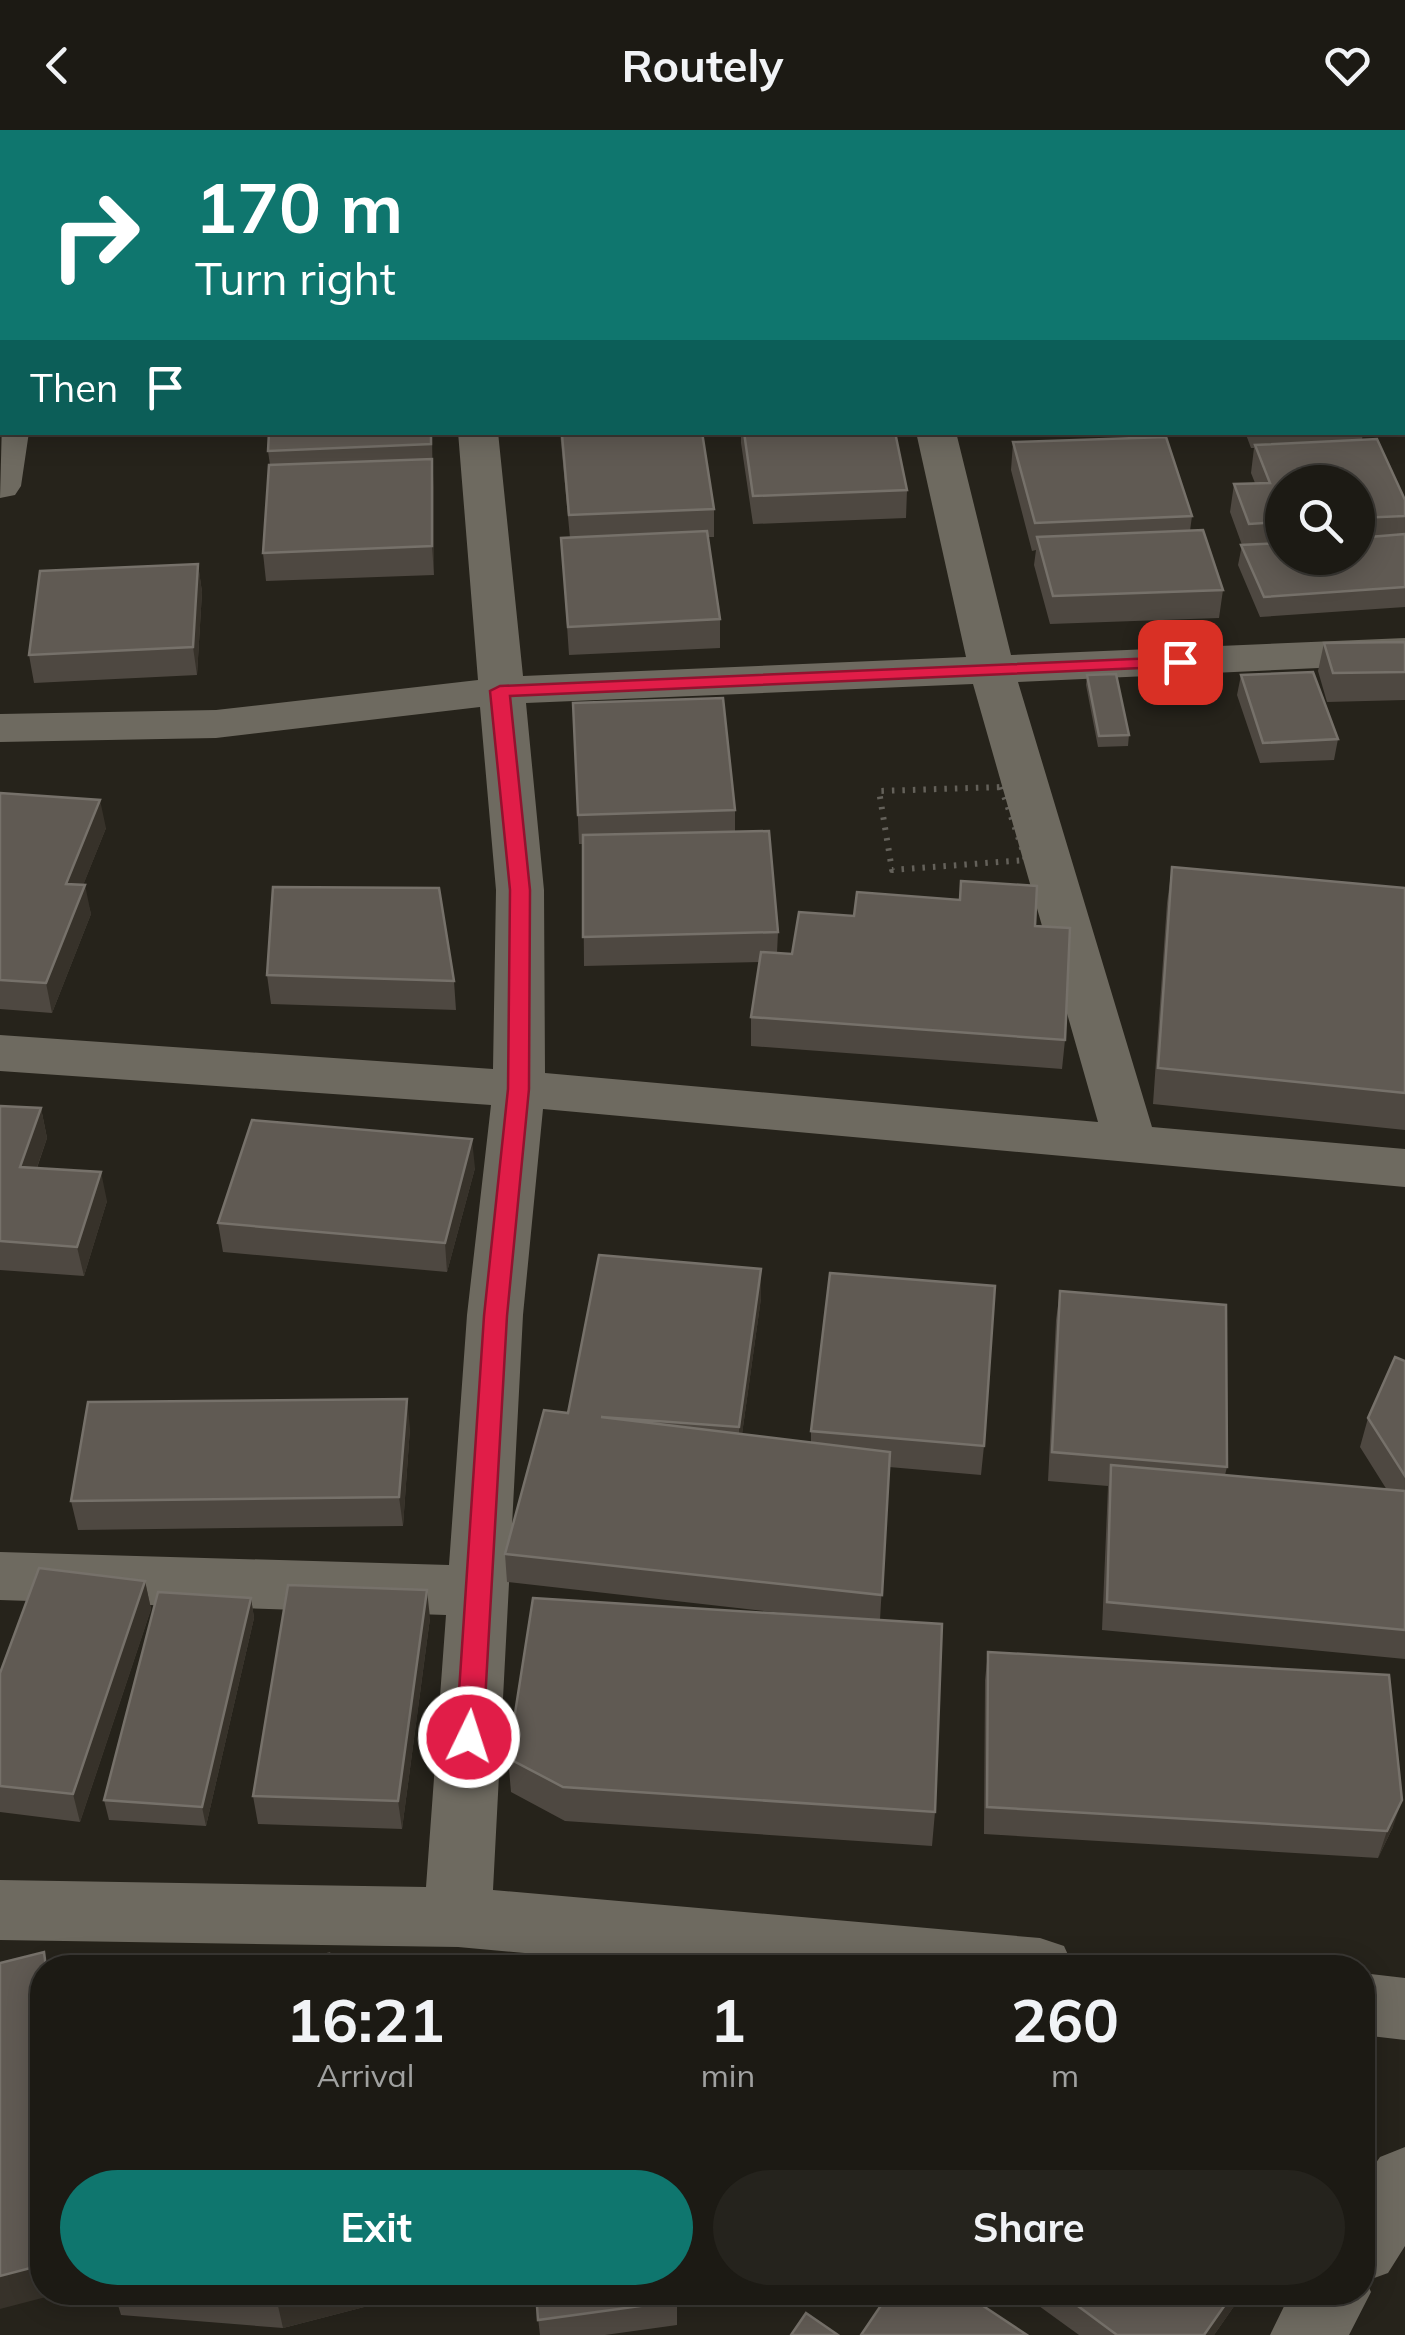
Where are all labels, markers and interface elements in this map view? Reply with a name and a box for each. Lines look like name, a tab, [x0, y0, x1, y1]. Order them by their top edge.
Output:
text: Routely	[621, 37, 784, 93]
icon: back	[30, 38, 85, 93]
icon: heart	[1320, 38, 1375, 93]
text: 170 m	[195, 163, 403, 251]
icon: right	[30, 170, 160, 300]
text: Turn right	[195, 250, 396, 306]
icon: arrive	[138, 360, 193, 415]
text: Then	[30, 364, 118, 412]
map controls	[1265, 465, 1375, 575]
button: search	[1265, 465, 1375, 575]
pin	[1138, 620, 1223, 705]
icon: arrive	[1153, 635, 1208, 690]
position arrow	[417, 1685, 521, 1789]
text: 16:21	[286, 1982, 445, 2057]
text: 1	[710, 1982, 746, 2057]
text: 260	[1011, 1982, 1119, 2057]
text: Arrival	[316, 2055, 414, 2095]
text: min	[701, 2055, 755, 2095]
text: m	[1051, 2055, 1079, 2095]
button: Exit	[60, 2170, 693, 2285]
button: Share	[713, 2170, 1345, 2285]

